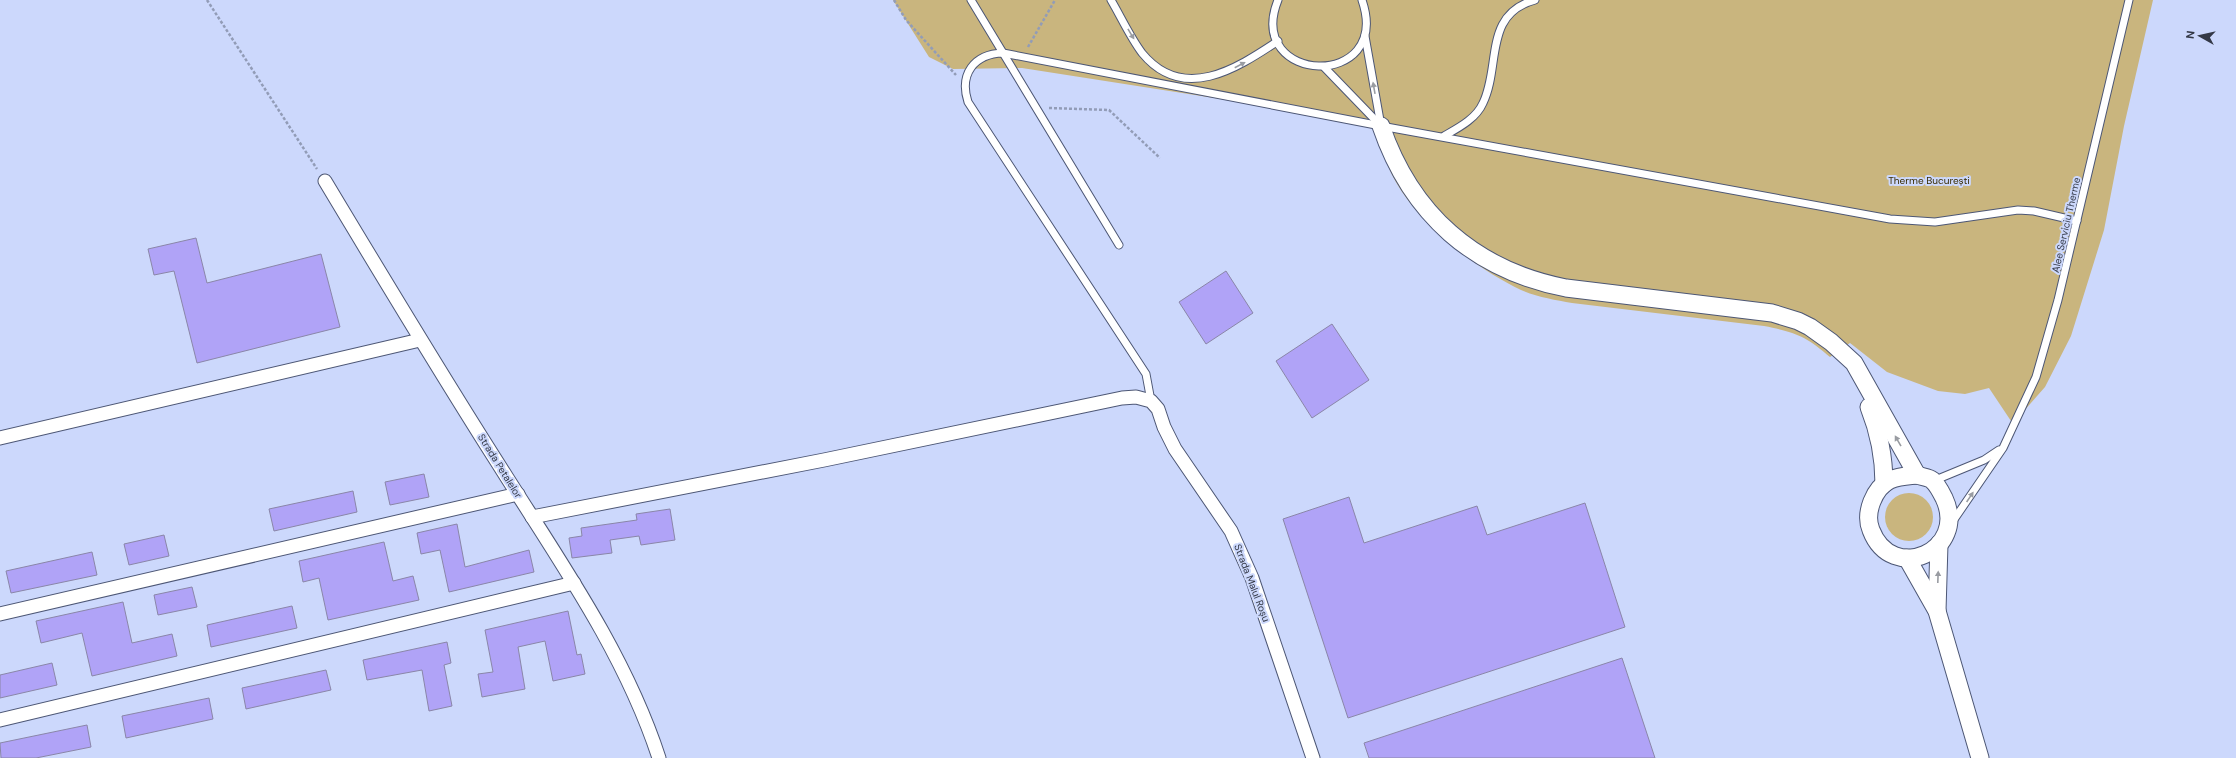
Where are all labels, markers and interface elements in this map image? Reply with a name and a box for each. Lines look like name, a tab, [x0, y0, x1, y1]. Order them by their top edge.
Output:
north arrow	[2180, 16, 2220, 56]
one-way arrow	[1127, 28, 1134, 40]
text: N	[2183, 30, 2198, 40]
one-way arrow	[1234, 62, 1246, 68]
one-way arrow	[1371, 81, 1377, 94]
park label: Therme București	[1888, 174, 1970, 187]
street label: Alee Serviciu Therme	[2049, 176, 2083, 274]
street label: Strada Petalelor	[475, 431, 525, 501]
one-way arrow	[1895, 435, 1901, 447]
one-way arrow	[1966, 491, 1974, 502]
street label: Strada Malul Roșu	[1231, 542, 1273, 624]
one-way arrow	[1935, 570, 1941, 583]

